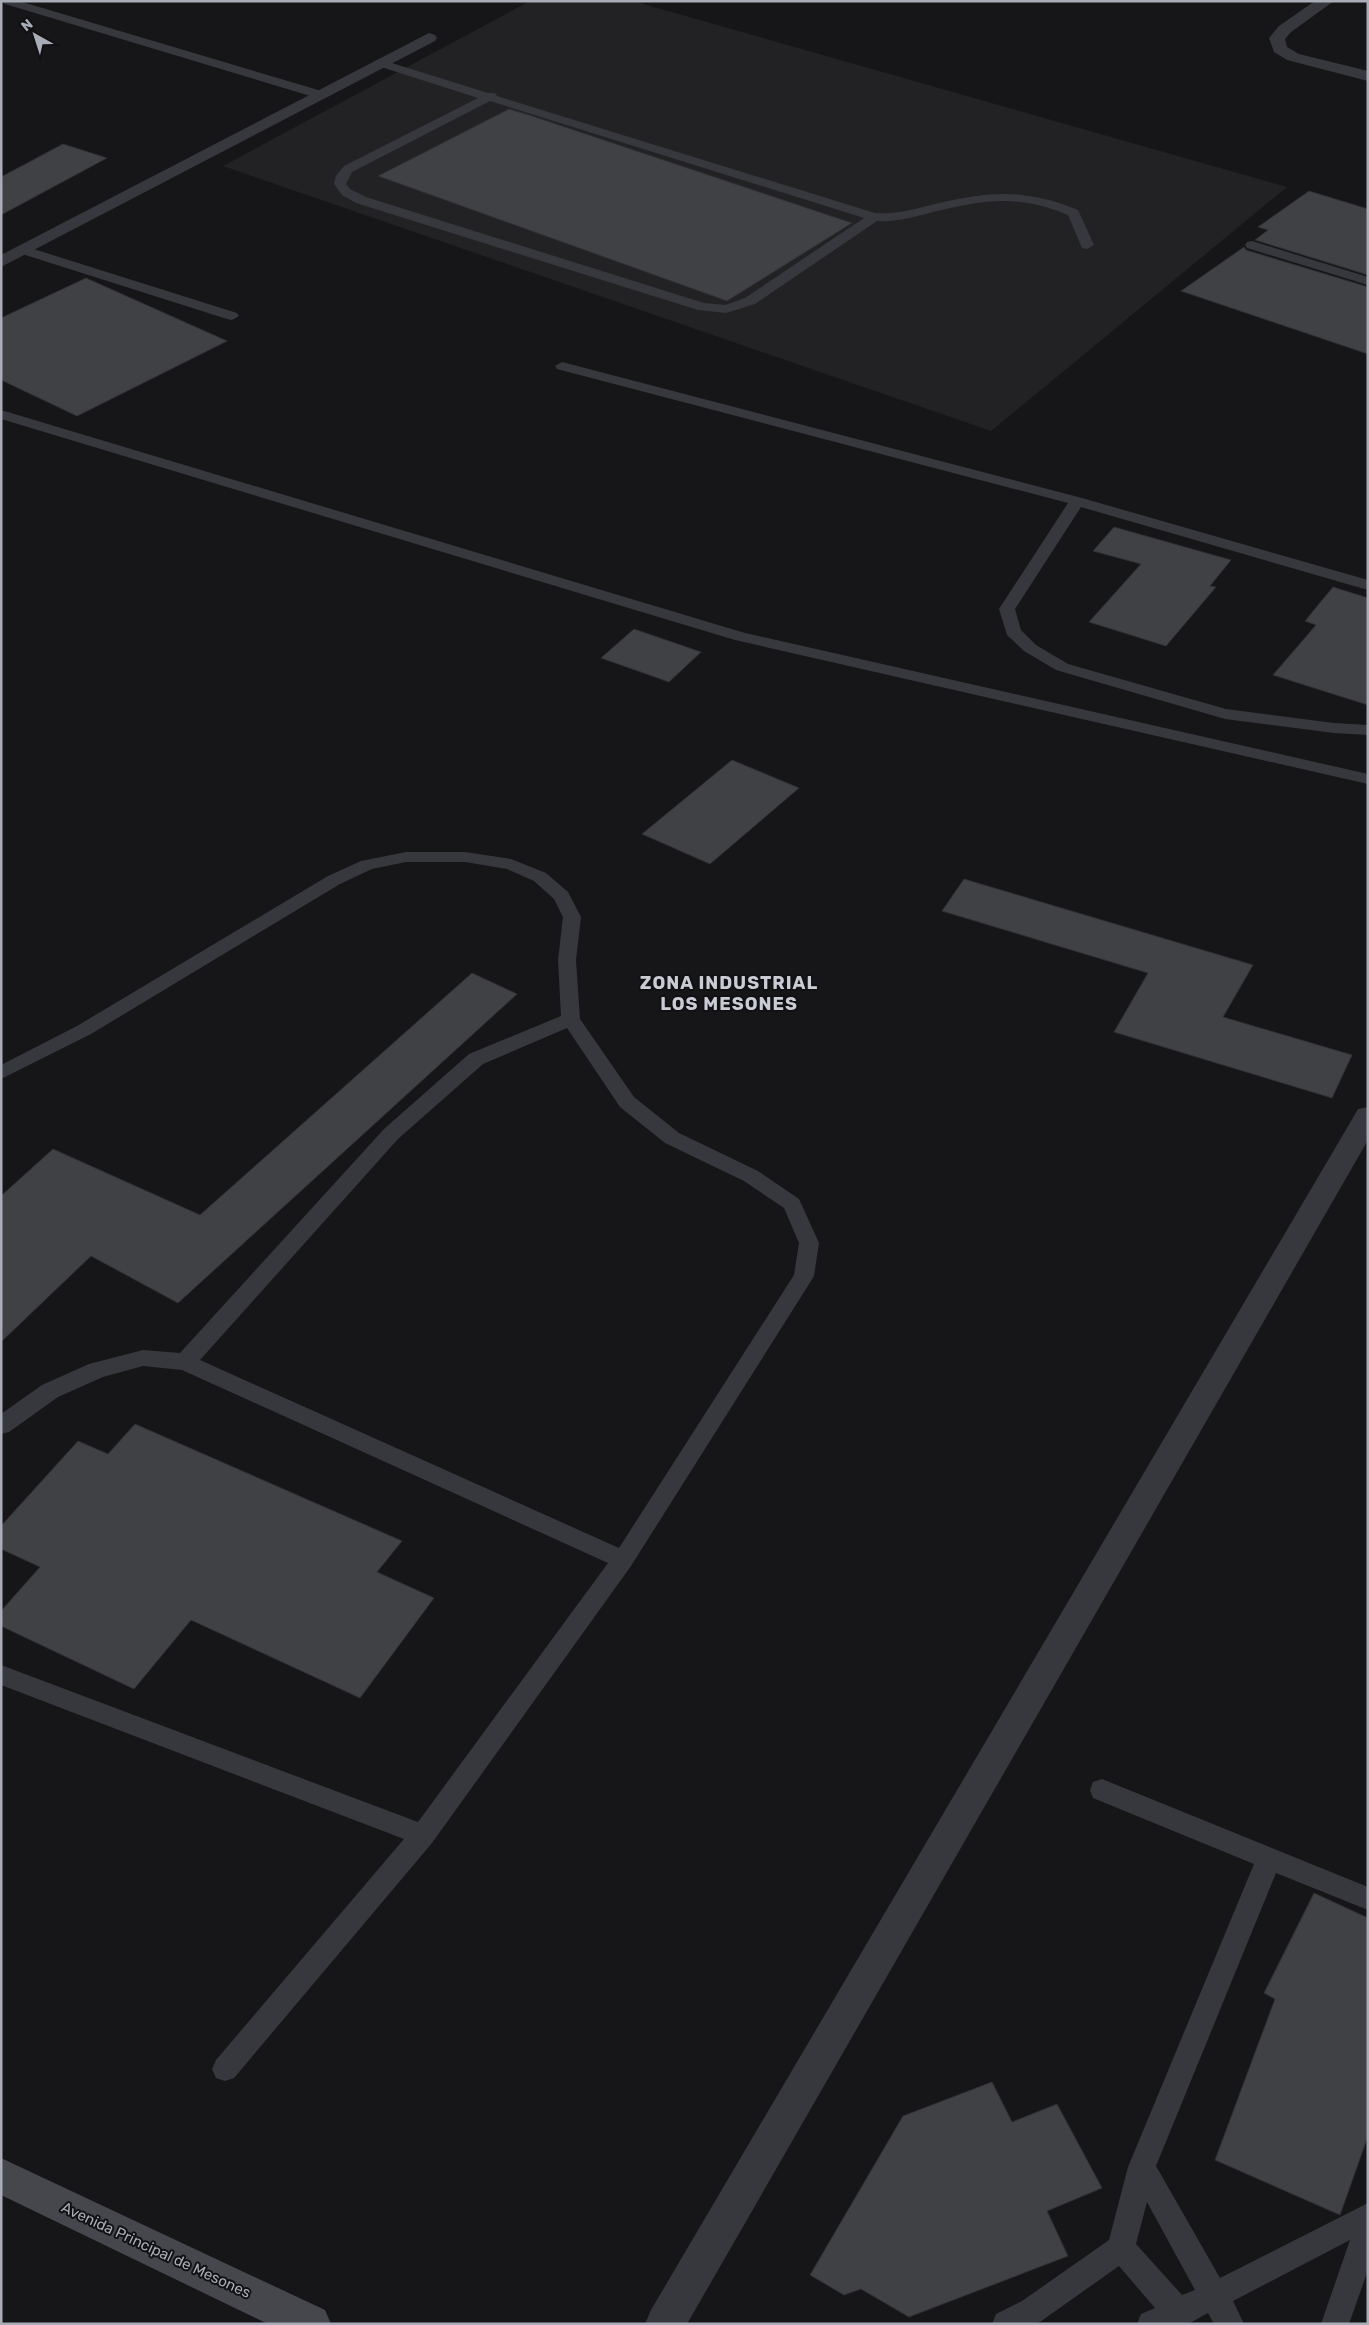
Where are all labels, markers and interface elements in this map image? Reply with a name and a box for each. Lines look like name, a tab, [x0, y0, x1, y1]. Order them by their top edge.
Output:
north arrow	[10, 10, 60, 60]
text: N	[18, 16, 36, 35]
district label: ZONA INDUSTRIAL LOS MESONES	[640, 972, 818, 1015]
street label: Avenida Principal de Mesones	[58, 2198, 254, 2302]

